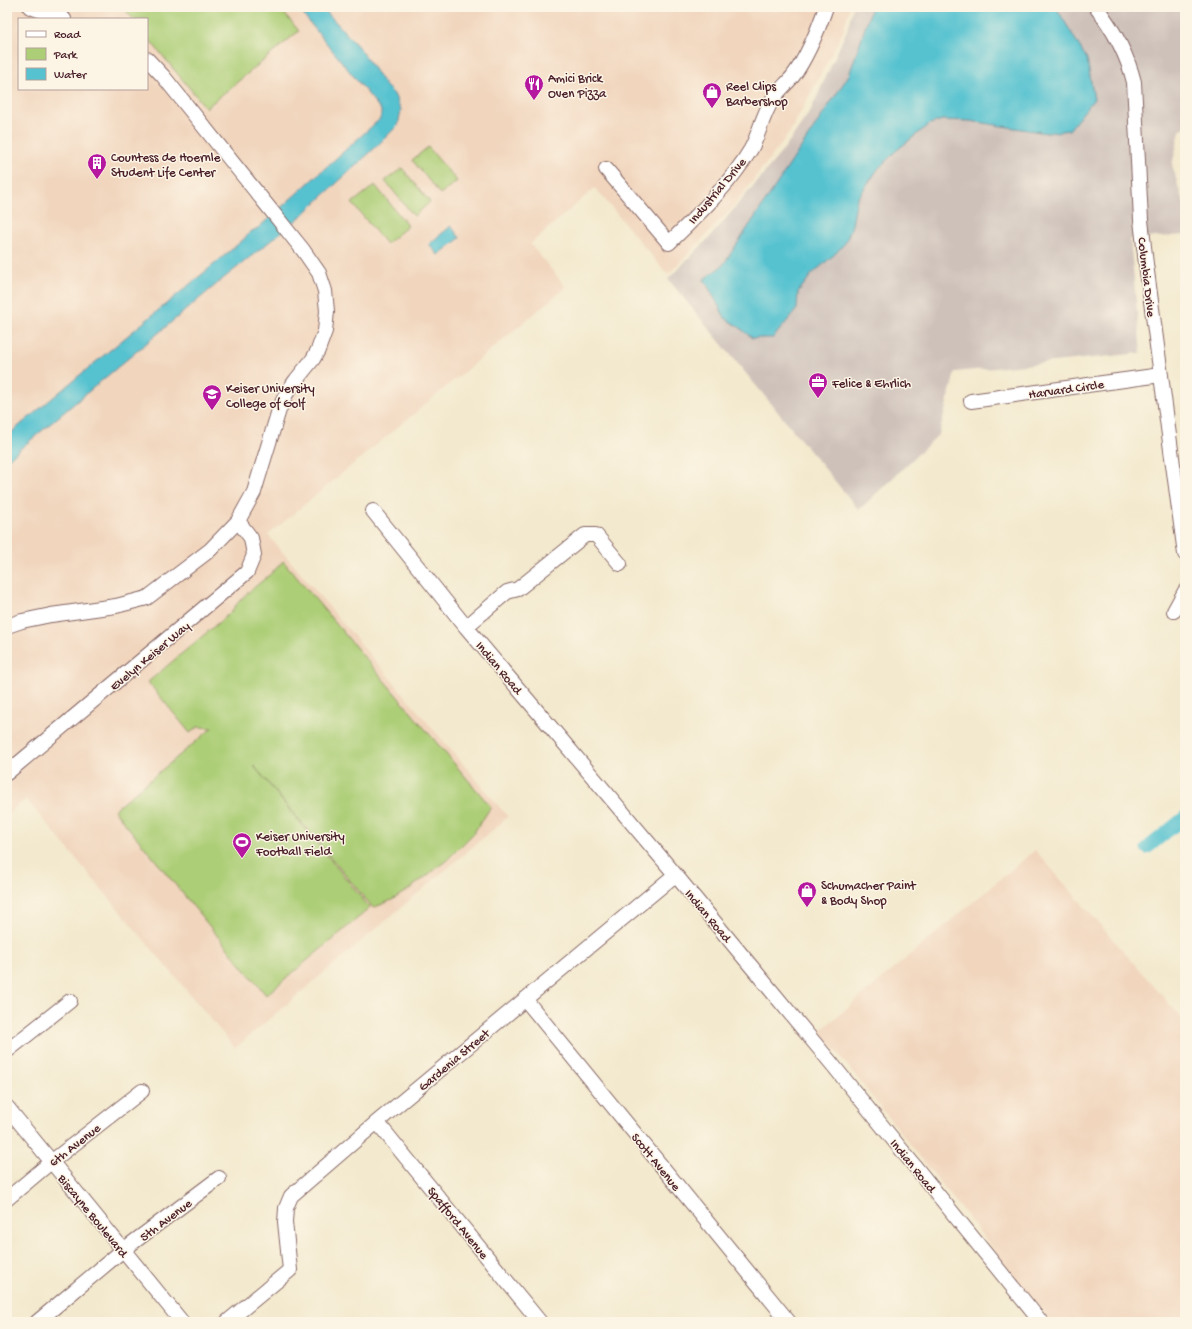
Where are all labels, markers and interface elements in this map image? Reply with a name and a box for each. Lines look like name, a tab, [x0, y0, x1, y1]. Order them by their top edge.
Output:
legend	[18, 18, 148, 90]
text: Road	[54, 29, 81, 43]
text: Park	[53, 49, 79, 63]
text: Water	[54, 69, 88, 83]
place label: Amici Brick Oven Pizza	[548, 72, 607, 102]
restaurant icon: Amici Brick Oven Pizza	[523, 73, 545, 101]
place label: Reel Clips Barbershop	[725, 80, 788, 110]
shop icon: Reel Clips Barbershop	[701, 81, 723, 109]
place label: Countess de Hoernle Student Life Center	[111, 151, 221, 181]
building icon: Countess de Hoernle Student Life Center	[86, 152, 108, 180]
street label: Industrial Drive	[686, 155, 750, 228]
street label: Columbia Drive	[1133, 237, 1158, 318]
office icon: Felice & Ehrlich	[807, 371, 829, 399]
place label: Felice & Ehrlich	[831, 377, 911, 392]
street label: Harvard Circle	[1028, 378, 1105, 403]
place label: Keiser University College of Golf	[226, 382, 315, 412]
school or university icon: Keiser University College of Golf	[201, 383, 223, 411]
street label: Evelyn Keiser Way	[108, 619, 194, 695]
street label: Indian Road	[472, 639, 525, 699]
place label: Keiser University Football Field	[255, 830, 345, 860]
sports icon: Keiser University Football Field	[231, 831, 253, 859]
place label: Schumacher Paint & Body Shop	[821, 879, 917, 909]
shop icon: Schumacher Paint & Body Shop	[796, 880, 818, 908]
street label: Indian Road	[681, 887, 734, 947]
street label: Gardenia Street	[416, 1026, 495, 1095]
street label: 6th Avenue	[47, 1121, 104, 1171]
street label: Scott Avenue	[627, 1131, 683, 1195]
street label: Indian Road	[886, 1137, 939, 1197]
street label: Biscayne Boulevard	[53, 1171, 131, 1262]
street label: Spafford Avenue	[423, 1184, 491, 1263]
street label: 5th Avenue	[138, 1196, 196, 1245]

